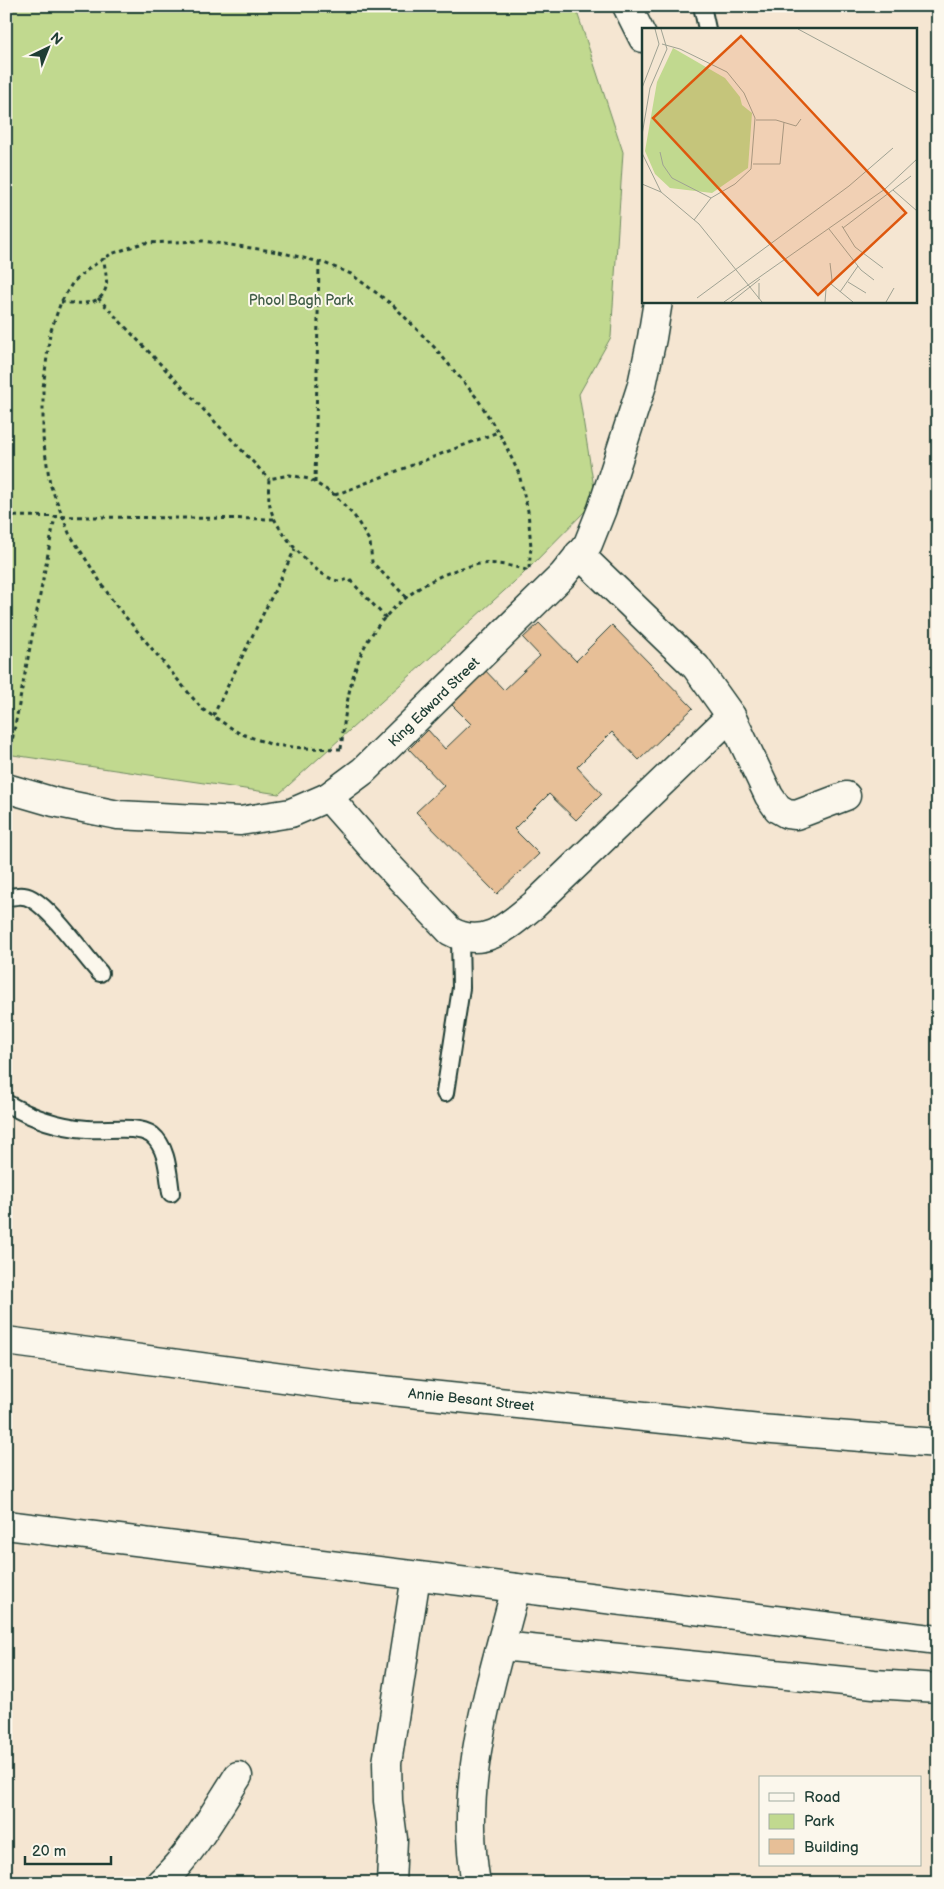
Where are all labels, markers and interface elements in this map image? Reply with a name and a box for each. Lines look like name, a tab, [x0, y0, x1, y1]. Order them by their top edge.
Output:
north arrow	[22, 22, 72, 72]
inset map	[642, 28, 916, 302]
text: N	[47, 29, 66, 49]
park label: Phool Bagh Park	[249, 292, 353, 309]
street label: King Edward Street	[385, 653, 484, 750]
street label: Annie Besant Street	[407, 1385, 536, 1415]
legend	[759, 1776, 922, 1866]
text: Road	[804, 1788, 840, 1807]
text: Park	[804, 1812, 835, 1831]
scale bar	[25, 1834, 111, 1866]
text: Building	[804, 1838, 859, 1857]
text: 20 m	[32, 1842, 66, 1861]

